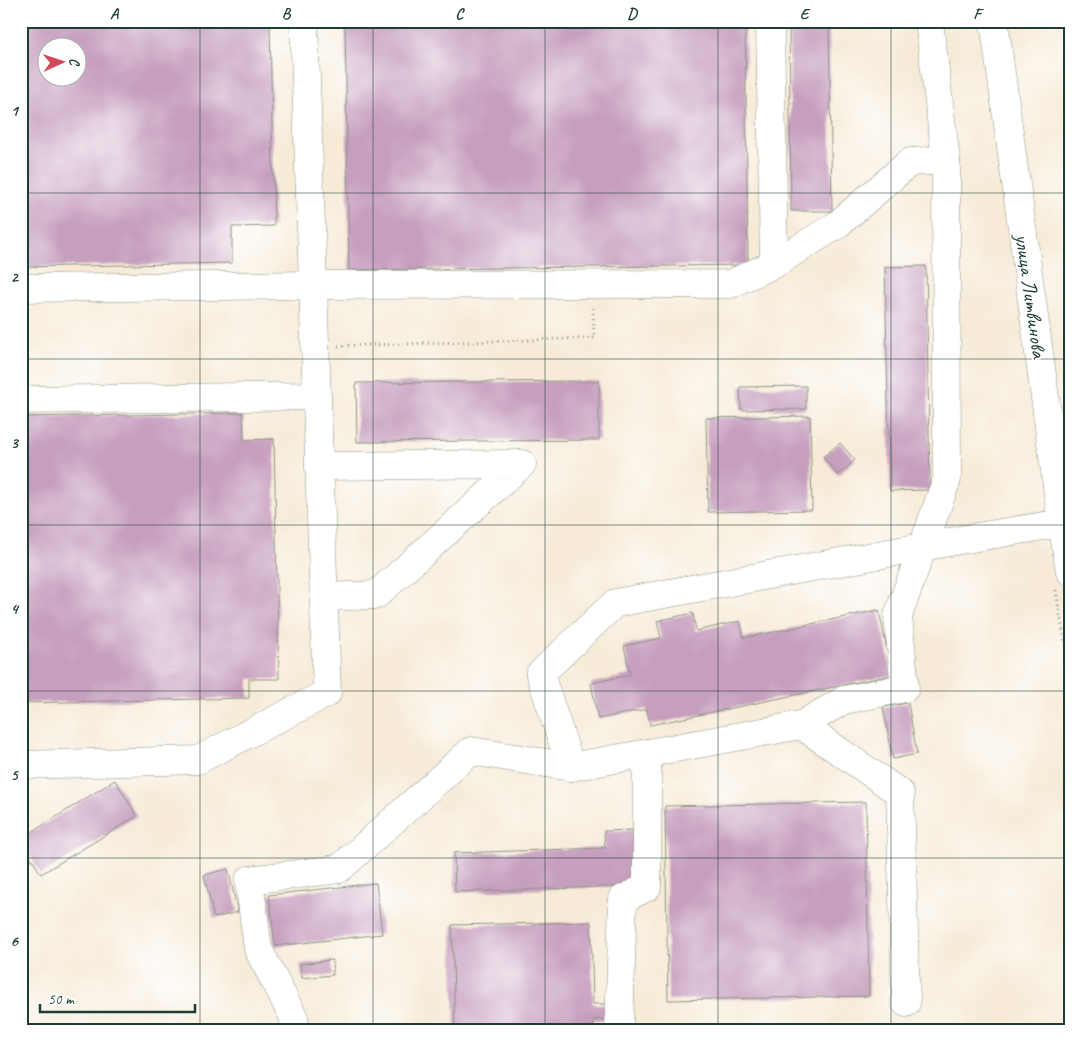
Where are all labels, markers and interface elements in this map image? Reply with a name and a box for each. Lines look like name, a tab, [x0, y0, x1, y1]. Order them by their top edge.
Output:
text: A	[110, 4, 120, 24]
text: B	[282, 4, 292, 24]
text: C	[455, 4, 465, 24]
text: D	[627, 4, 638, 24]
text: E	[800, 4, 811, 24]
text: F	[973, 4, 984, 24]
north arrow	[38, 38, 88, 88]
text: С	[66, 57, 83, 67]
text: 1	[10, 101, 19, 121]
street label: улица Литвинова	[1009, 230, 1053, 361]
text: 2	[10, 267, 19, 287]
text: 3	[10, 433, 19, 453]
text: 4	[10, 599, 19, 619]
text: 5	[11, 765, 20, 785]
text: 6	[10, 931, 19, 951]
scale bar	[40, 981, 195, 1013]
text: 50 m	[48, 990, 75, 1009]

